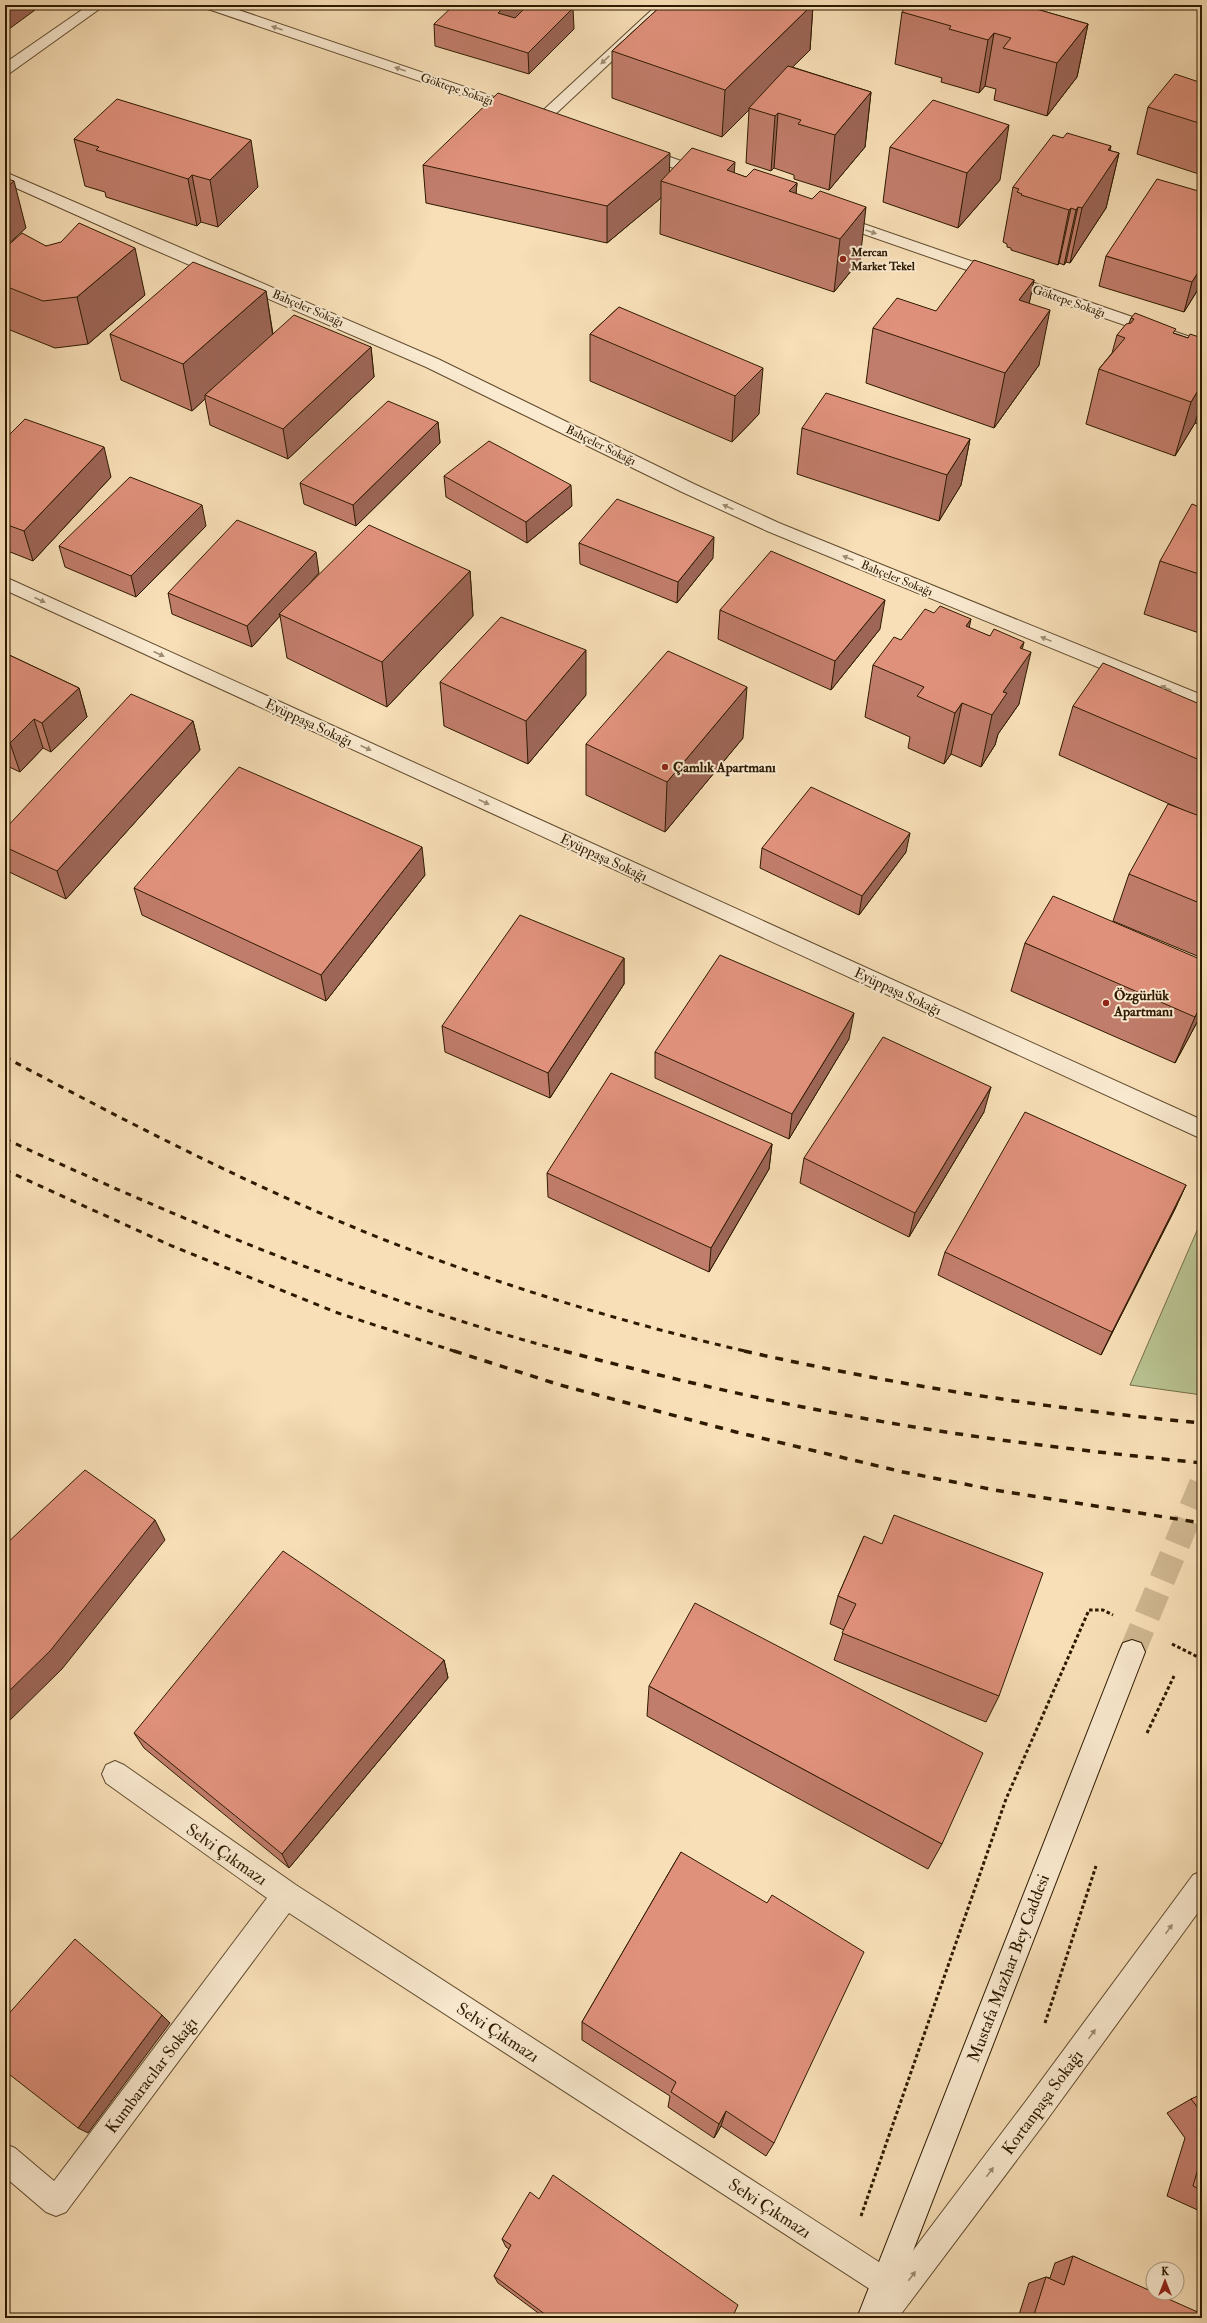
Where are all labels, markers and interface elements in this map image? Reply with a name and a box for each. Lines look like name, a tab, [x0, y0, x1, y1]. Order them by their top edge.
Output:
one-way arrow	[270, 24, 282, 30]
one-way arrow	[600, 55, 610, 65]
one-way arrow	[394, 66, 406, 72]
street label: Göktepe Sokağı	[418, 70, 495, 109]
one-way arrow	[865, 229, 877, 235]
place label: Mercan Market Tekel	[850, 245, 916, 274]
marker: Mercan Market Tekel	[838, 254, 848, 264]
street label: Göktepe Sokağı	[1030, 282, 1107, 321]
street label: Bahçeler Sokağı	[270, 287, 346, 330]
street label: Bahçeler Sokağı	[563, 422, 638, 469]
one-way arrow	[722, 504, 734, 510]
one-way arrow	[842, 555, 853, 561]
street label: Bahçeler Sokağı	[859, 557, 935, 600]
one-way arrow	[35, 597, 47, 603]
one-way arrow	[1040, 636, 1051, 642]
one-way arrow	[153, 651, 165, 657]
one-way arrow	[1159, 685, 1171, 691]
street label: Eyüppaşa Sokağı	[262, 695, 355, 751]
one-way arrow	[361, 745, 372, 751]
place label: Çamlık Apartmanı	[673, 759, 776, 777]
marker: Çamlık Apartmanı	[660, 762, 670, 772]
one-way arrow	[479, 799, 490, 805]
street label: Eyüppaşa Sokağı	[557, 830, 650, 886]
street label: Eyüppaşa Sokağı	[851, 964, 944, 1020]
place label: Özgürlük Apartmanı	[1113, 987, 1173, 1021]
marker: Özgürlük Apartmanı	[1101, 998, 1111, 1008]
street label: Selvi Çıkmazı	[182, 1819, 272, 1890]
street label: Mustafa Mazhar Bey Caddesi	[963, 1871, 1055, 2065]
one-way arrow	[1165, 1923, 1173, 1934]
street label: Selvi Çıkmazı	[452, 1998, 543, 2067]
street label: Kumbaracılar Sokağı	[101, 2013, 202, 2138]
one-way arrow	[1088, 2028, 1097, 2039]
street label: Kortanpaşa Sokağı	[997, 2045, 1089, 2160]
one-way arrow	[986, 2167, 994, 2177]
street label: Selvi Çıkmazı	[724, 2174, 815, 2243]
north arrow	[1145, 2261, 1185, 2301]
text: K	[1161, 2265, 1170, 2278]
one-way arrow	[908, 2270, 916, 2281]

